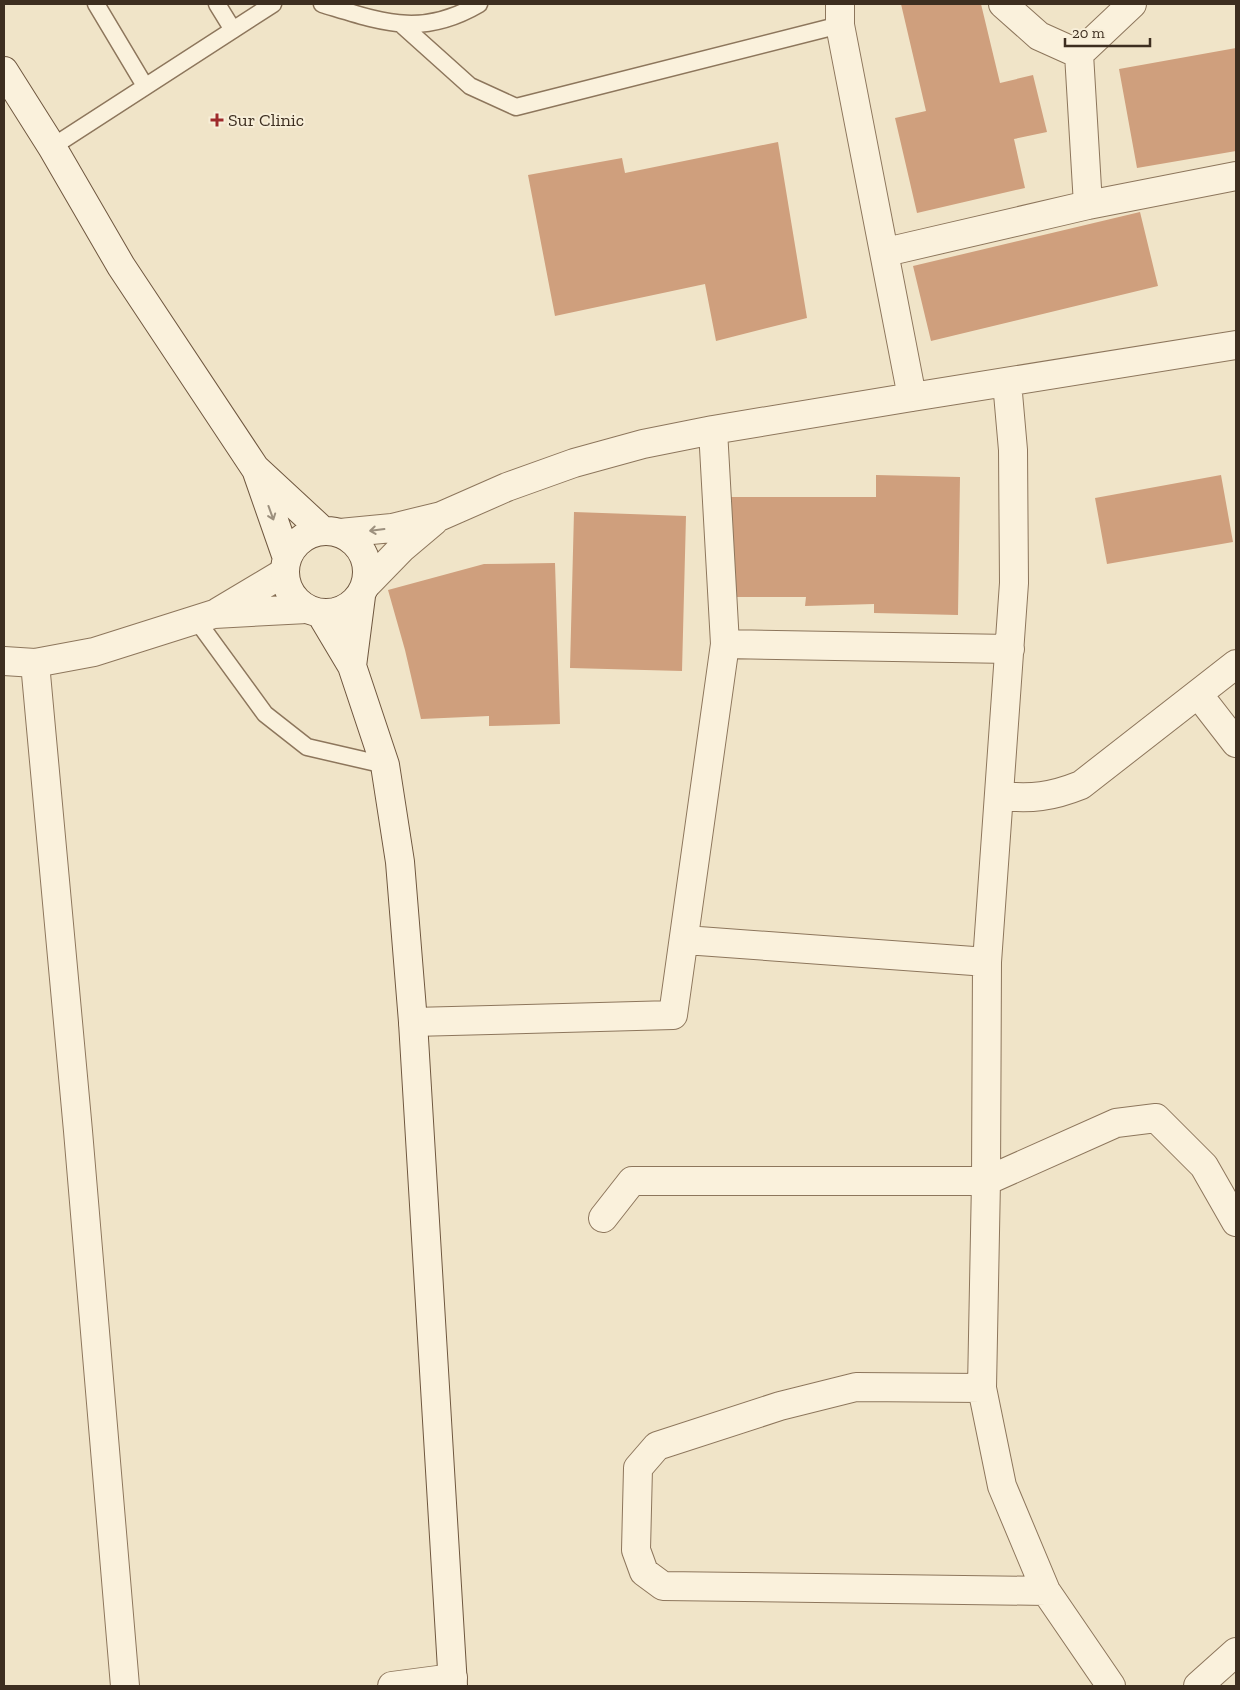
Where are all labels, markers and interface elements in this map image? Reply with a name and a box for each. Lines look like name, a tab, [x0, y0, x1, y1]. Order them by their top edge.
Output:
scale bar	[1065, 15, 1150, 47]
text: 20 m	[1072, 24, 1105, 42]
place label: Sur Clinic	[228, 109, 304, 131]
marker: Sur Clinic	[210, 113, 224, 127]
one-way arrow	[267, 505, 276, 520]
one-way arrow	[369, 525, 385, 535]

